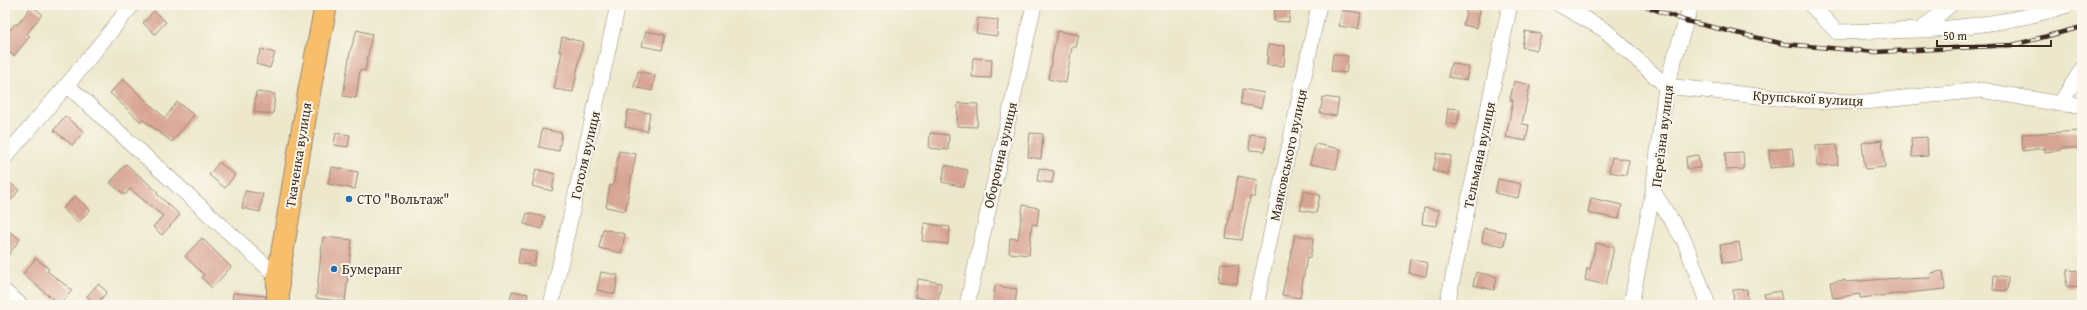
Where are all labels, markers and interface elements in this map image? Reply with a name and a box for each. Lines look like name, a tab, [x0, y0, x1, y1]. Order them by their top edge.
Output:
scale bar	[1937, 22, 2051, 48]
text: 50 m	[1943, 27, 1967, 44]
street label: Переїзна вулиця	[1646, 84, 1678, 188]
street label: Крупської вулиця	[1752, 85, 1864, 111]
street label: Маяковського вулиця	[1264, 87, 1312, 223]
street label: Оборонна вулиця	[978, 100, 1022, 210]
street label: Тельмана вулиця	[1458, 100, 1500, 210]
street label: Ткаченка вулиця	[280, 101, 316, 209]
street label: Гоголя вулиця	[565, 109, 605, 201]
place label: СТО "Вольтаж"	[357, 189, 449, 209]
marker: СТО "Вольтаж"	[344, 194, 354, 204]
place label: Бумеранг	[342, 259, 402, 279]
marker: Бумеранг	[329, 264, 339, 274]

